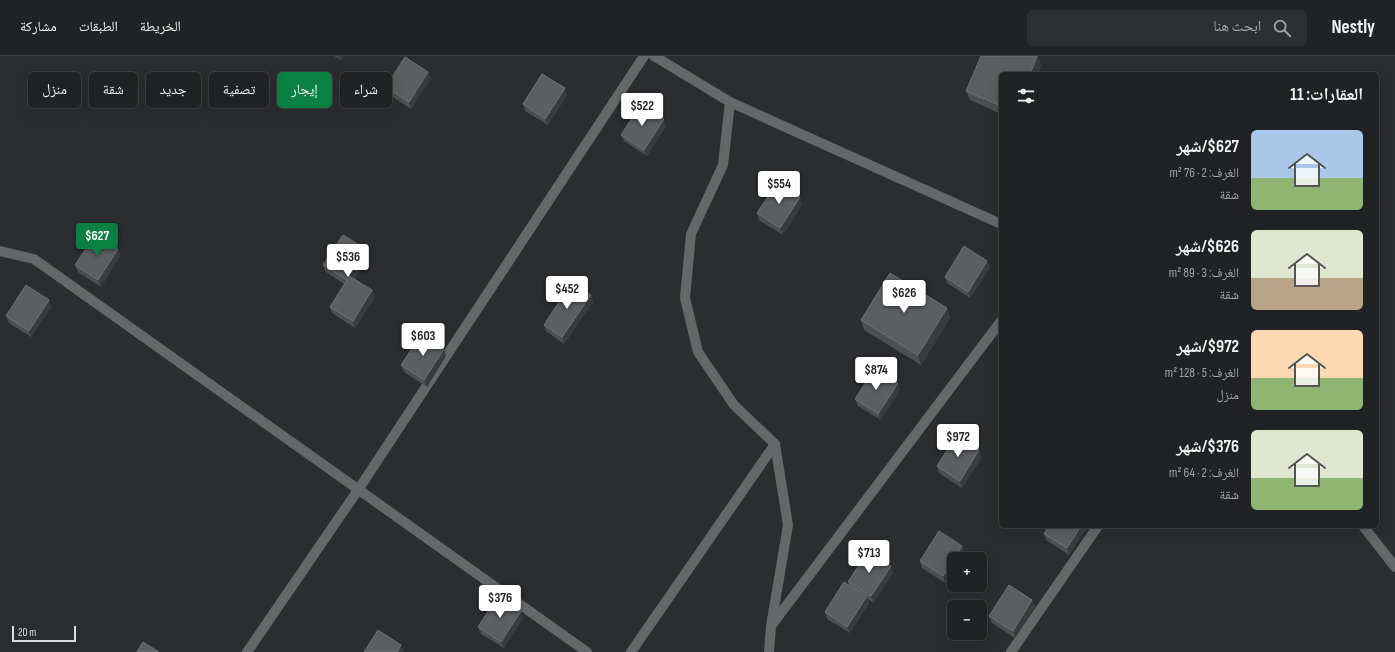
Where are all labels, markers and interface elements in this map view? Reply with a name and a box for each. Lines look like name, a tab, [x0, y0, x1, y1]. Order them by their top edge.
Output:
search box	[1027, 10, 1307, 46]
text: Nestly	[1331, 16, 1375, 39]
text: ابحث هنا	[1213, 17, 1261, 36]
icon: search	[1271, 17, 1293, 39]
text: مشاركة	[20, 18, 57, 35]
text: الطبقات	[79, 18, 118, 35]
text: الخريطة	[140, 18, 181, 35]
chip: منزل	[28, 72, 81, 108]
chip: شقة	[89, 72, 138, 108]
chip: جديد	[146, 72, 201, 108]
chip: تصفية	[209, 72, 269, 108]
chip: إيجار	[277, 72, 332, 108]
chip: شراء	[340, 72, 392, 108]
icon: filters	[1015, 85, 1037, 107]
text: العقارات: 11	[1290, 85, 1363, 105]
pin: $522	[618, 93, 666, 127]
text: $522	[630, 98, 654, 114]
text: $627/شهر	[1176, 137, 1239, 157]
icon: home	[1283, 146, 1331, 194]
text: الغرف: 2 · 76 m²	[1170, 165, 1239, 181]
pin: $554	[755, 171, 803, 205]
text: $554	[767, 176, 791, 192]
text: شقة	[1220, 187, 1239, 203]
pin: $627	[73, 223, 121, 257]
text: $627	[85, 228, 109, 244]
text: $626/شهر	[1176, 237, 1239, 257]
pin: $536	[324, 244, 372, 278]
icon: home	[1283, 246, 1331, 294]
text: $536	[336, 249, 360, 265]
text: الغرف: 3 · 89 m²	[1169, 265, 1239, 281]
pin: $452	[543, 276, 591, 310]
pin: $626	[880, 280, 928, 314]
text: $452	[555, 281, 579, 297]
text: $626	[892, 285, 916, 301]
text: شقة	[1220, 287, 1239, 303]
pin: $603	[399, 323, 447, 357]
text: $603	[411, 328, 435, 344]
text: $972/شهر	[1176, 337, 1239, 357]
icon: home	[1283, 346, 1331, 394]
pin: $874	[852, 357, 900, 391]
text: $874	[864, 362, 888, 378]
text: الغرف: 5 · 128 m²	[1165, 365, 1239, 381]
text: منزل	[1216, 387, 1239, 403]
pin: $972	[934, 424, 982, 458]
text: $972	[946, 429, 970, 445]
text: $376/شهر	[1176, 437, 1239, 457]
icon: home	[1283, 446, 1331, 494]
text: الغرف: 2 · 64 m²	[1169, 465, 1239, 481]
text: شقة	[1220, 487, 1239, 503]
pin: $713	[845, 540, 893, 574]
text: $713	[857, 545, 881, 561]
map controls	[947, 552, 987, 640]
button: +	[947, 552, 987, 592]
pin: $376	[476, 585, 524, 619]
text: $376	[488, 590, 512, 606]
button: −	[947, 600, 987, 640]
scale bar	[12, 624, 76, 643]
text: 20 m	[18, 626, 36, 639]

